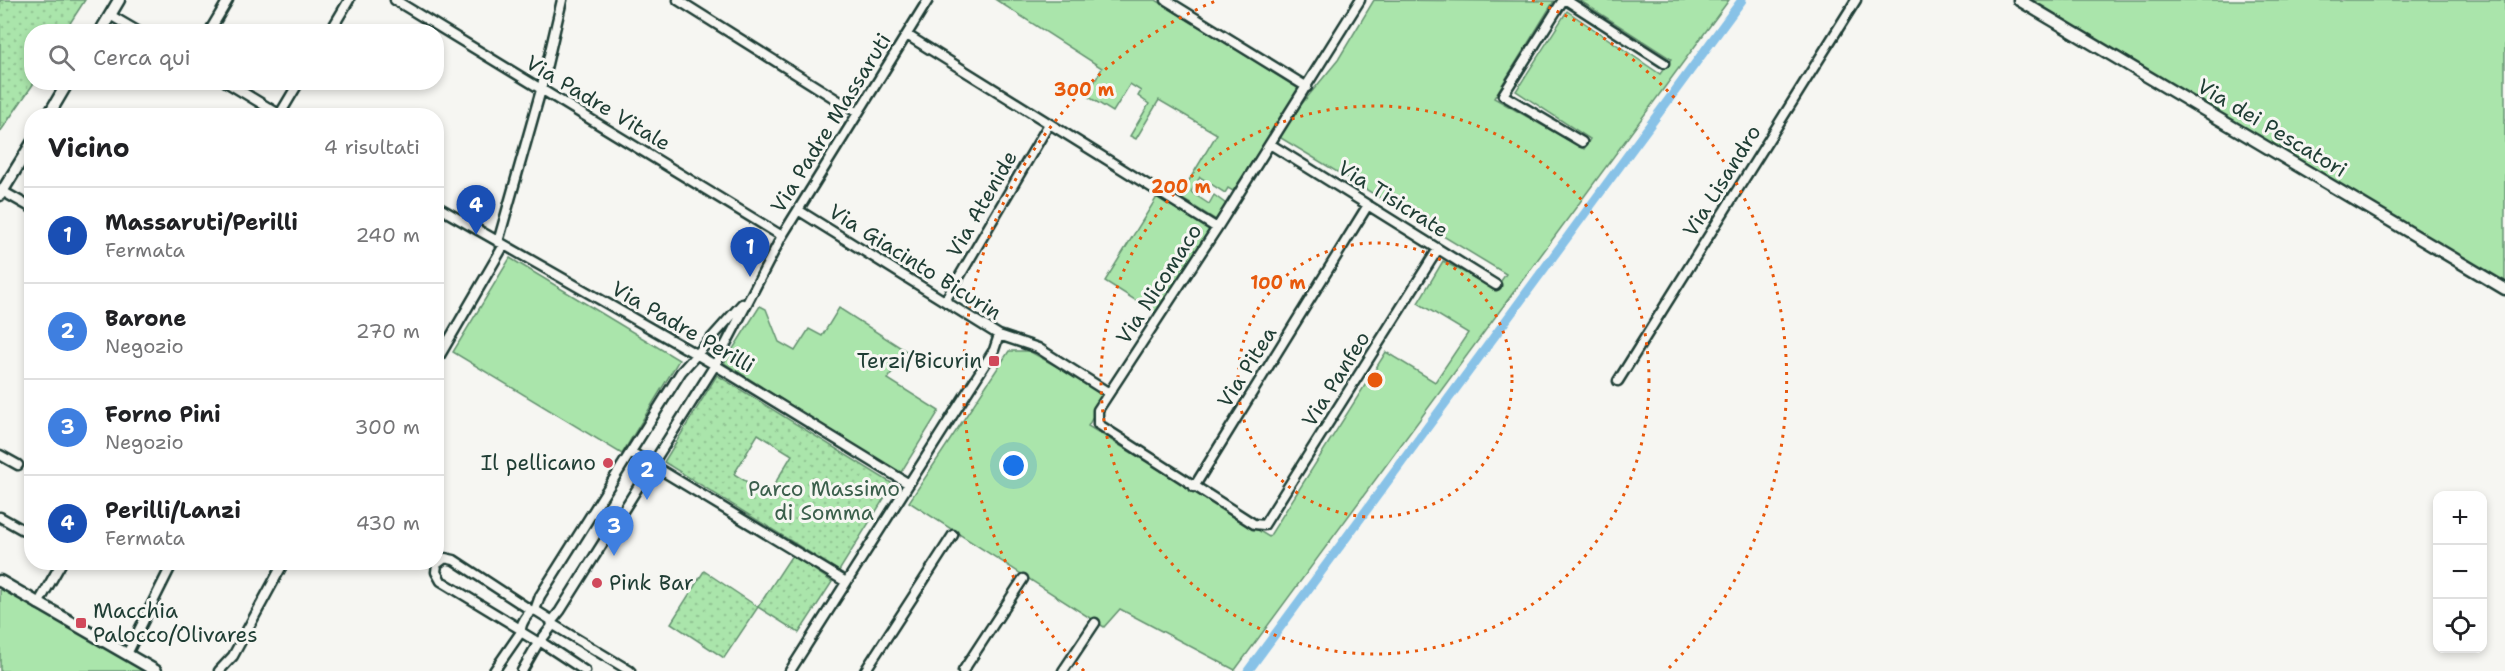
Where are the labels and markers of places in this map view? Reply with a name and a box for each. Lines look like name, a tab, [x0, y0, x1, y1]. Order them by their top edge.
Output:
pin: 4	[456, 186, 496, 235]
pin: 1	[730, 228, 770, 277]
place label: Terzi/Bicurin	[857, 347, 982, 375]
marker: Terzi/Bicurin	[987, 354, 1001, 368]
centre of rings	[1365, 370, 1385, 390]
place label: Il pellicano	[481, 449, 596, 477]
pin: 2	[628, 450, 666, 500]
marker: Il pellicano	[601, 456, 615, 470]
pin: 3	[594, 506, 634, 556]
place label: Pink Bar	[609, 569, 694, 597]
marker: Pink Bar	[590, 576, 604, 590]
place label: Macchia Palocco/Olivares	[93, 597, 258, 649]
marker: Macchia Palocco/Olivares	[74, 616, 88, 630]

